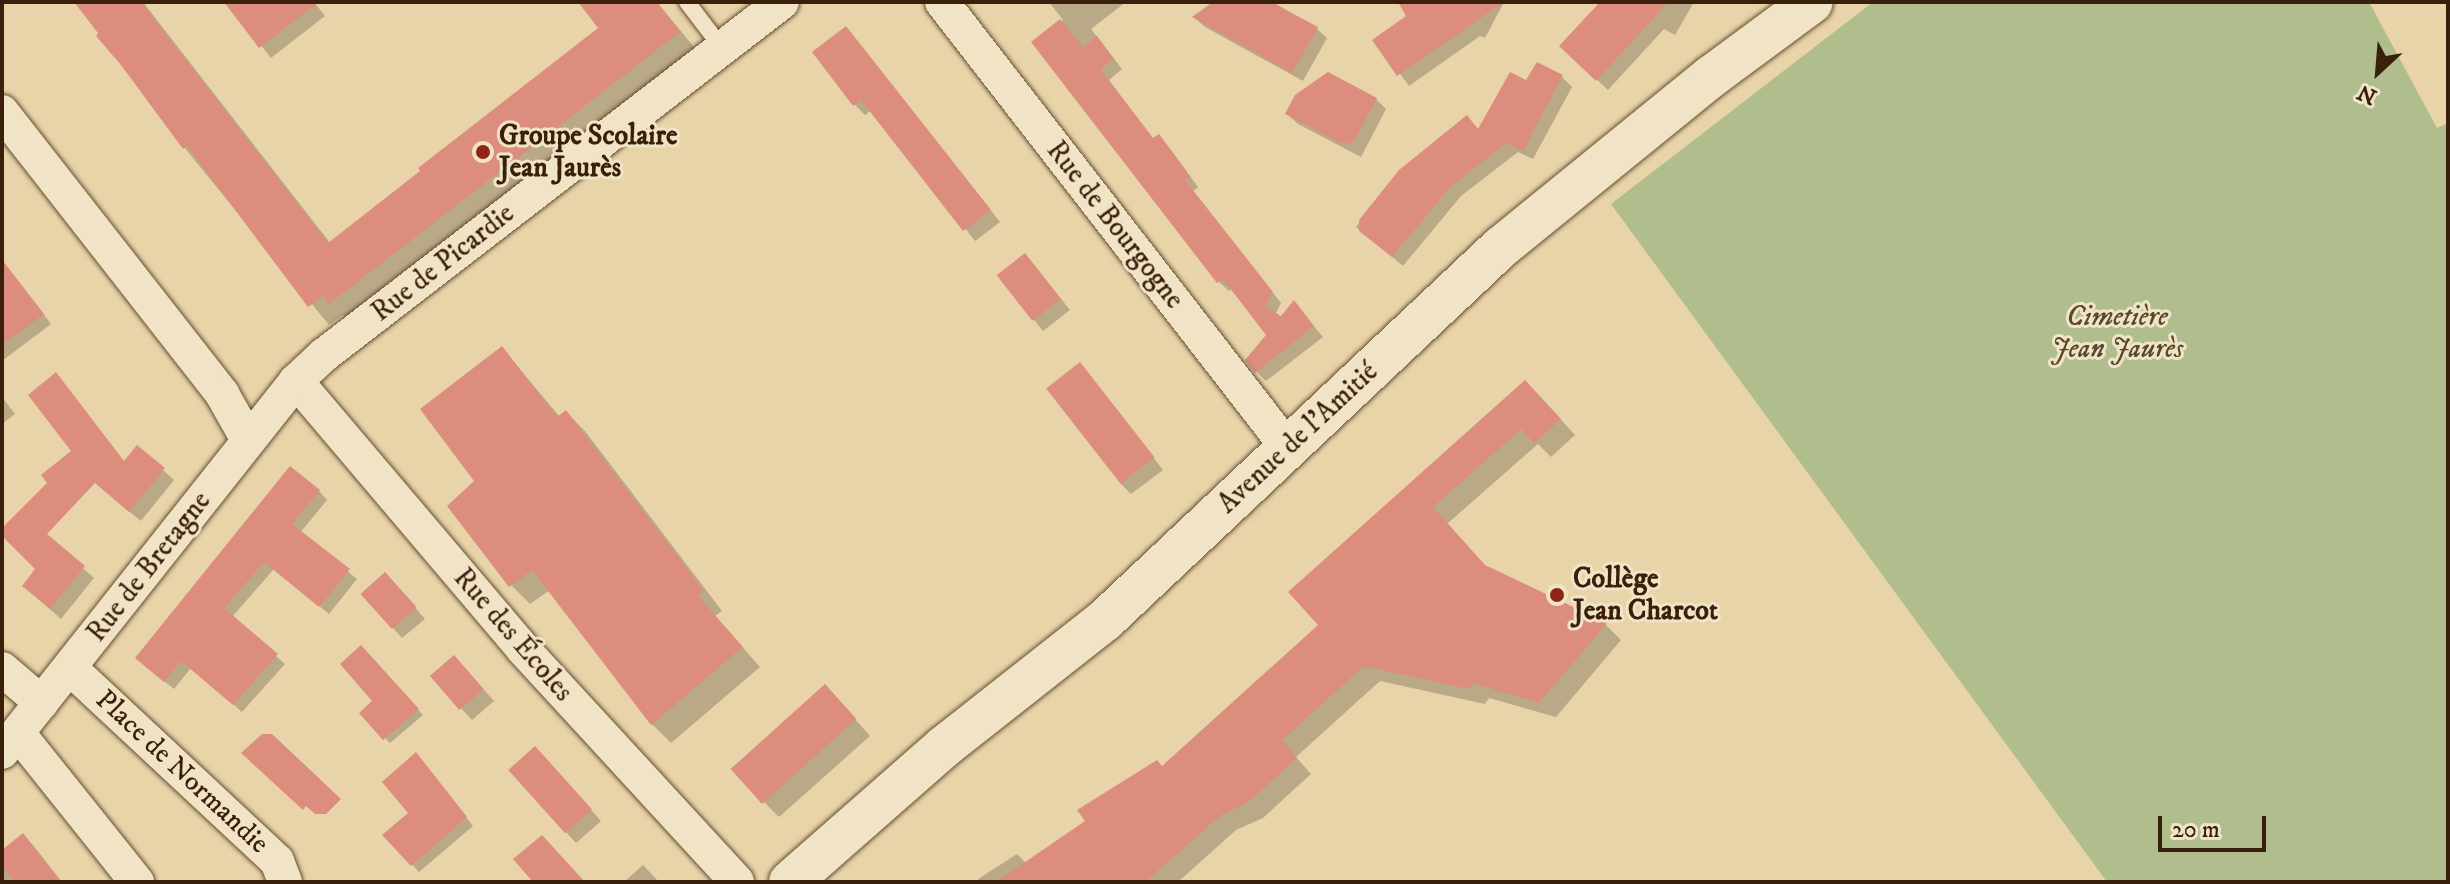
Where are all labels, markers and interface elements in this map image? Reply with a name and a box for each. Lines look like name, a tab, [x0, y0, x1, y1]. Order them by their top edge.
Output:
north arrow	[2338, 32, 2418, 112]
text: N	[2353, 78, 2381, 110]
place label: Groupe Scolaire Jean Jaurès	[499, 119, 678, 185]
street label: Rue de Bourgogne	[1039, 134, 1191, 316]
marker: Groupe Scolaire Jean Jaurès	[474, 143, 492, 161]
street label: Rue de Picardie	[365, 197, 521, 329]
park label: Cimetière Jean Jaurès	[2051, 300, 2183, 366]
street label: Avenue de l'Amitié	[1211, 355, 1385, 521]
street label: Rue de Bretagne	[80, 485, 218, 649]
street label: Rue des Écoles	[446, 562, 580, 708]
place label: Collège Jean Charcot	[1573, 562, 1718, 628]
marker: Collège Jean Charcot	[1548, 586, 1566, 604]
street label: Place de Normandie	[89, 683, 275, 861]
scale bar	[2162, 800, 2270, 850]
text: 20 m	[2172, 815, 2220, 845]

